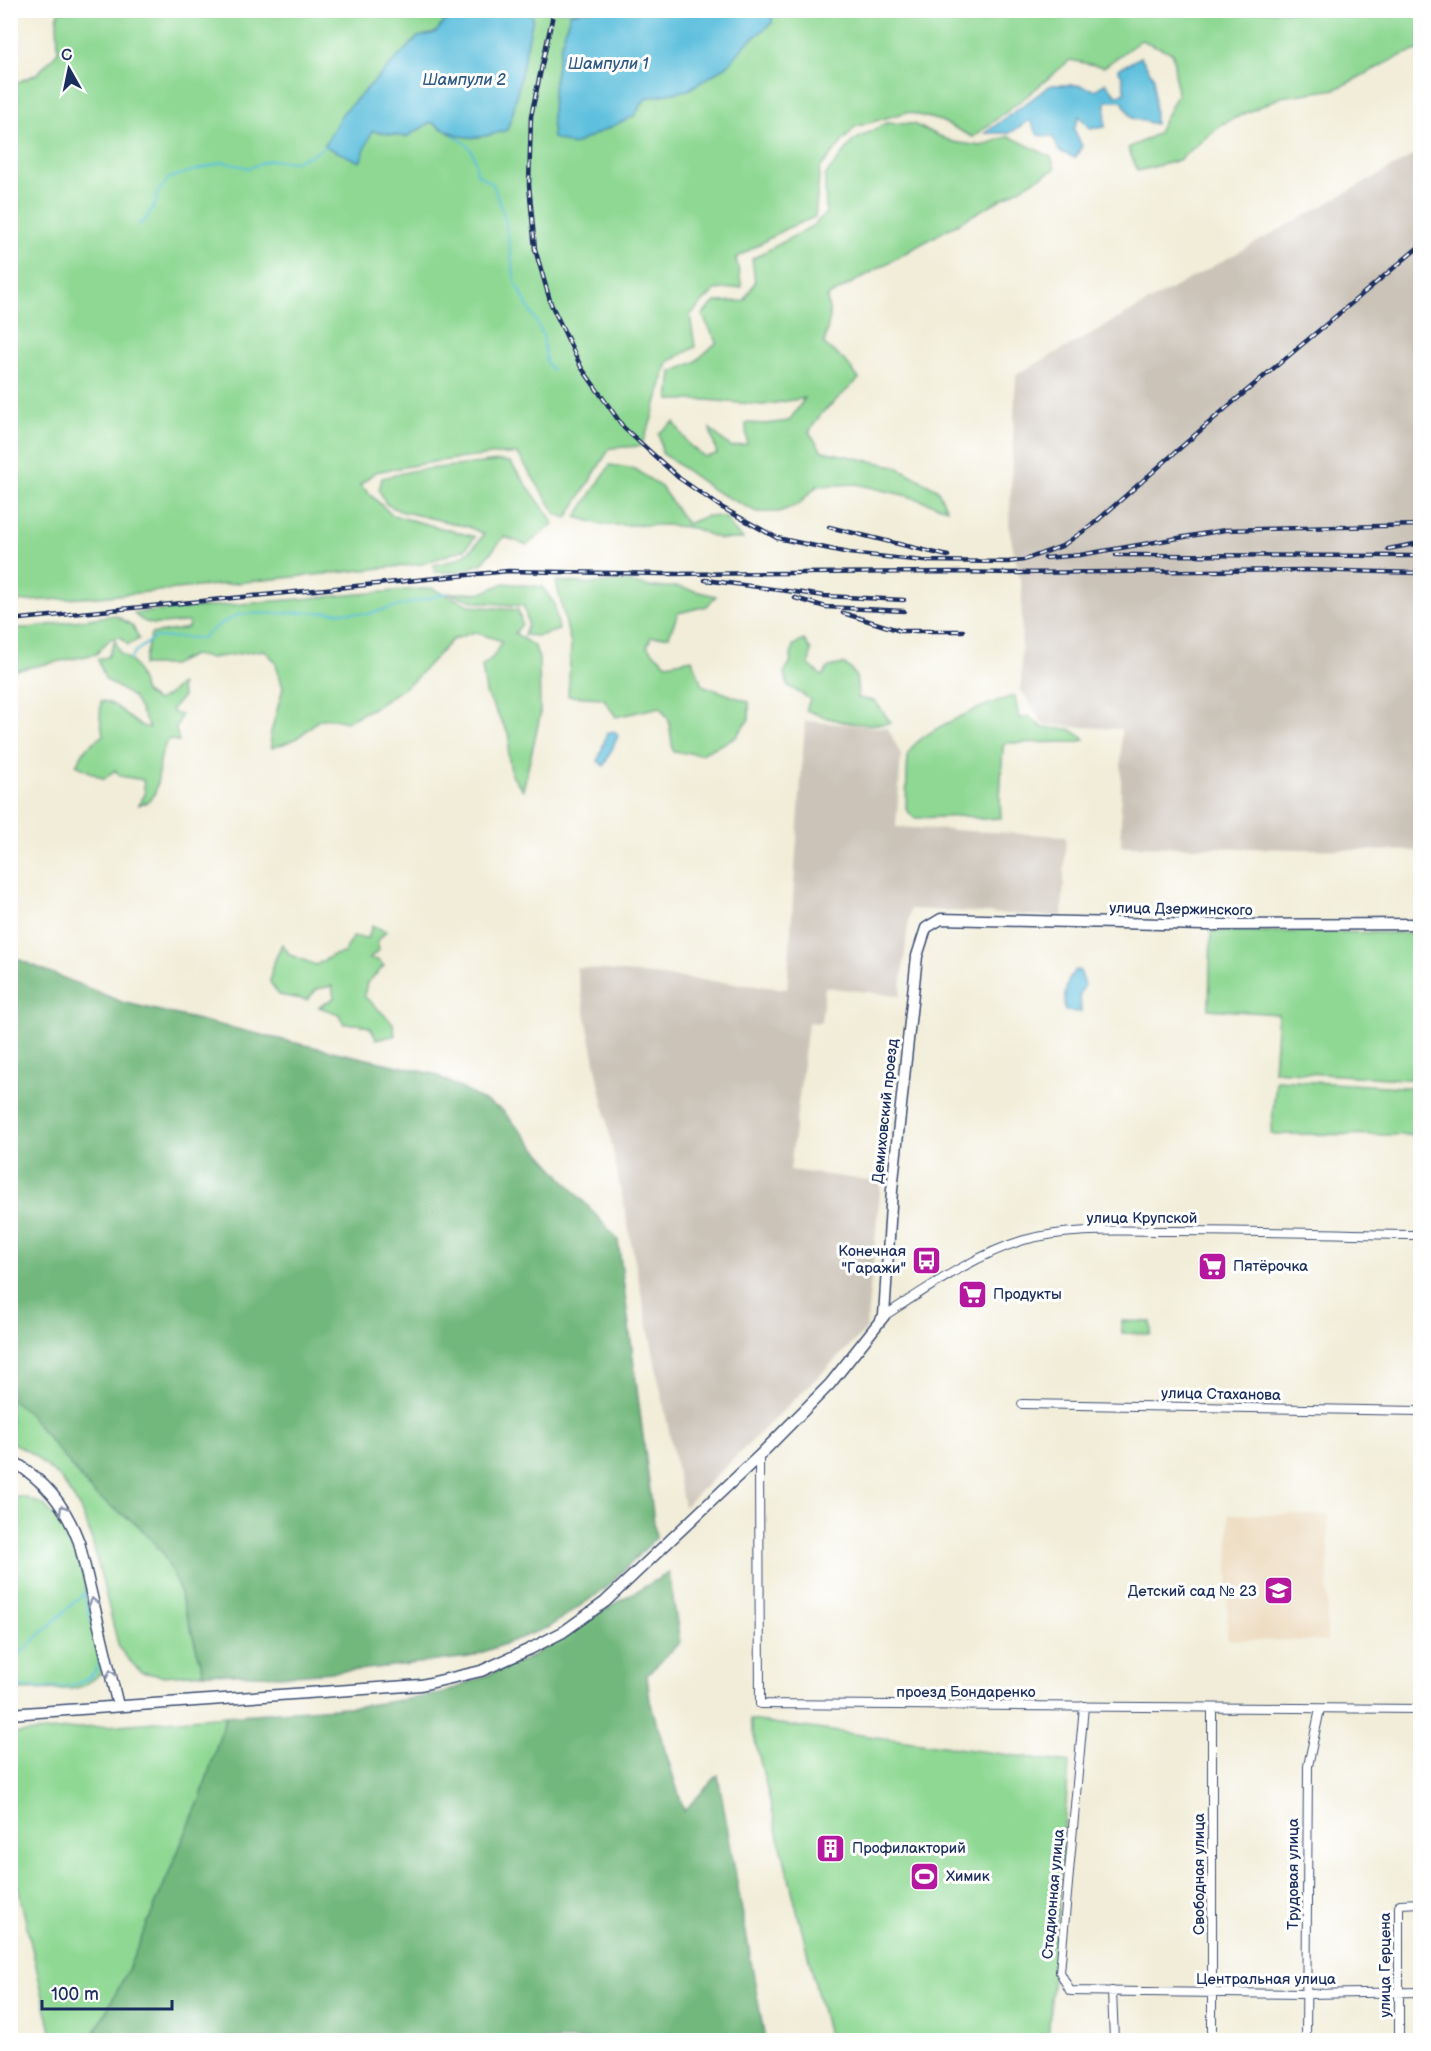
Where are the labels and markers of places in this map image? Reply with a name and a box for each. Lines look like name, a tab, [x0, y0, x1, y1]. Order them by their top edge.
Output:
place label: Конечная "Гаражи"	[838, 1242, 906, 1278]
bus stop icon: Конечная "Гаражи"	[911, 1244, 943, 1276]
supermarket icon: Пятёрочка	[1196, 1250, 1228, 1282]
place label: Пятёрочка	[1233, 1257, 1308, 1276]
supermarket icon: Продукты	[956, 1278, 988, 1310]
place label: Продукты	[993, 1285, 1062, 1304]
school or university icon: Детский сад № 23	[1262, 1575, 1294, 1607]
place label: Детский сад № 23	[1128, 1582, 1257, 1601]
building icon: Профилакторий	[815, 1832, 847, 1864]
place label: Профилакторий	[852, 1839, 966, 1858]
sports icon: Химик	[909, 1860, 941, 1892]
place label: Химик	[946, 1867, 990, 1886]

